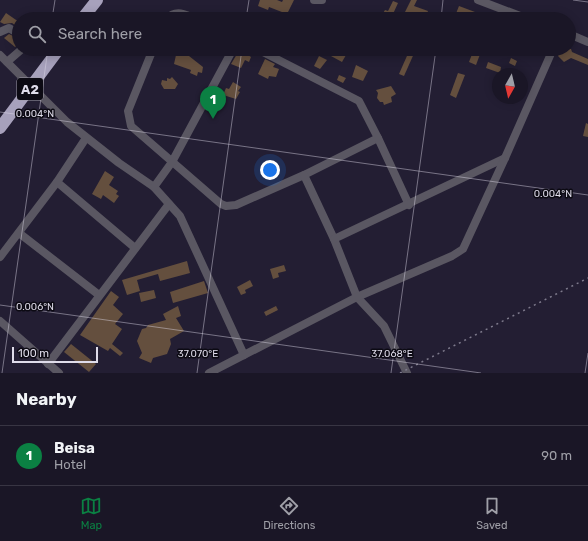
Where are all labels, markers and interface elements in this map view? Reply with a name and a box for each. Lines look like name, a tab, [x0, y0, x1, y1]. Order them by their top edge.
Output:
search box	[12, 12, 576, 56]
icon: search	[26, 23, 48, 45]
text: Search here	[58, 25, 142, 43]
north arrow	[492, 68, 528, 104]
road number: A2	[17, 78, 43, 100]
pin: 1	[200, 86, 226, 119]
text: 0.004°N	[16, 108, 54, 120]
your location	[260, 160, 280, 180]
text: 0.004°N	[534, 188, 572, 200]
text: 0.006°N	[16, 301, 54, 313]
scale bar	[12, 345, 98, 364]
text: 100 m	[18, 347, 49, 360]
text: 37.070°E	[178, 348, 218, 360]
text: 37.068°E	[371, 348, 413, 360]
text: Nearby	[16, 389, 77, 409]
text: Beisa	[54, 439, 95, 457]
text: 1	[26, 448, 32, 463]
text: 90 m	[541, 448, 572, 463]
text: Hotel	[54, 457, 86, 472]
tab: Map	[80, 495, 102, 532]
tab: Directions	[263, 495, 315, 532]
tab: Saved	[476, 495, 508, 532]

